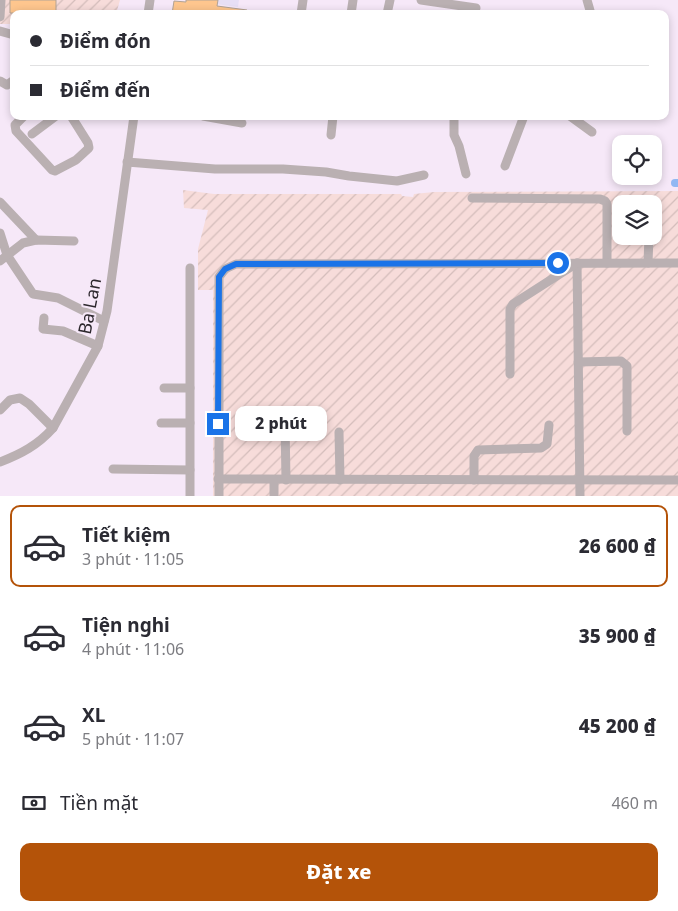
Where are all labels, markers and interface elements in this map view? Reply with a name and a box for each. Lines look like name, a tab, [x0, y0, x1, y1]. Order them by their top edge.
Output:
text: Điểm đón	[60, 28, 151, 54]
text: Điểm đến	[60, 77, 150, 103]
map controls	[612, 135, 662, 245]
button: locate	[612, 135, 662, 185]
button: layers	[612, 195, 662, 245]
route start	[547, 252, 569, 274]
street label: Ba Lan	[72, 276, 106, 336]
callout: 2 phút	[236, 406, 328, 442]
text: 2 phút	[255, 412, 307, 434]
route end	[207, 413, 229, 435]
text: Tiết kiệm	[82, 522, 171, 548]
icon: car	[22, 524, 67, 569]
text: 26 600 ₫	[579, 533, 656, 559]
text: 3 phút · 11:05	[82, 548, 184, 570]
text: Tiện nghi	[82, 612, 170, 638]
icon: car	[22, 614, 67, 659]
text: 35 900 ₫	[579, 623, 656, 649]
text: 4 phút · 11:06	[82, 638, 184, 660]
text: XL	[82, 702, 105, 728]
icon: car	[22, 704, 67, 749]
text: 45 200 ₫	[579, 713, 656, 739]
text: 5 phút · 11:07	[82, 728, 184, 750]
icon: cash	[20, 789, 48, 817]
text: Tiền mặt	[60, 790, 138, 816]
text: 460 m	[611, 792, 658, 814]
button: Đặt xe	[20, 843, 658, 901]

